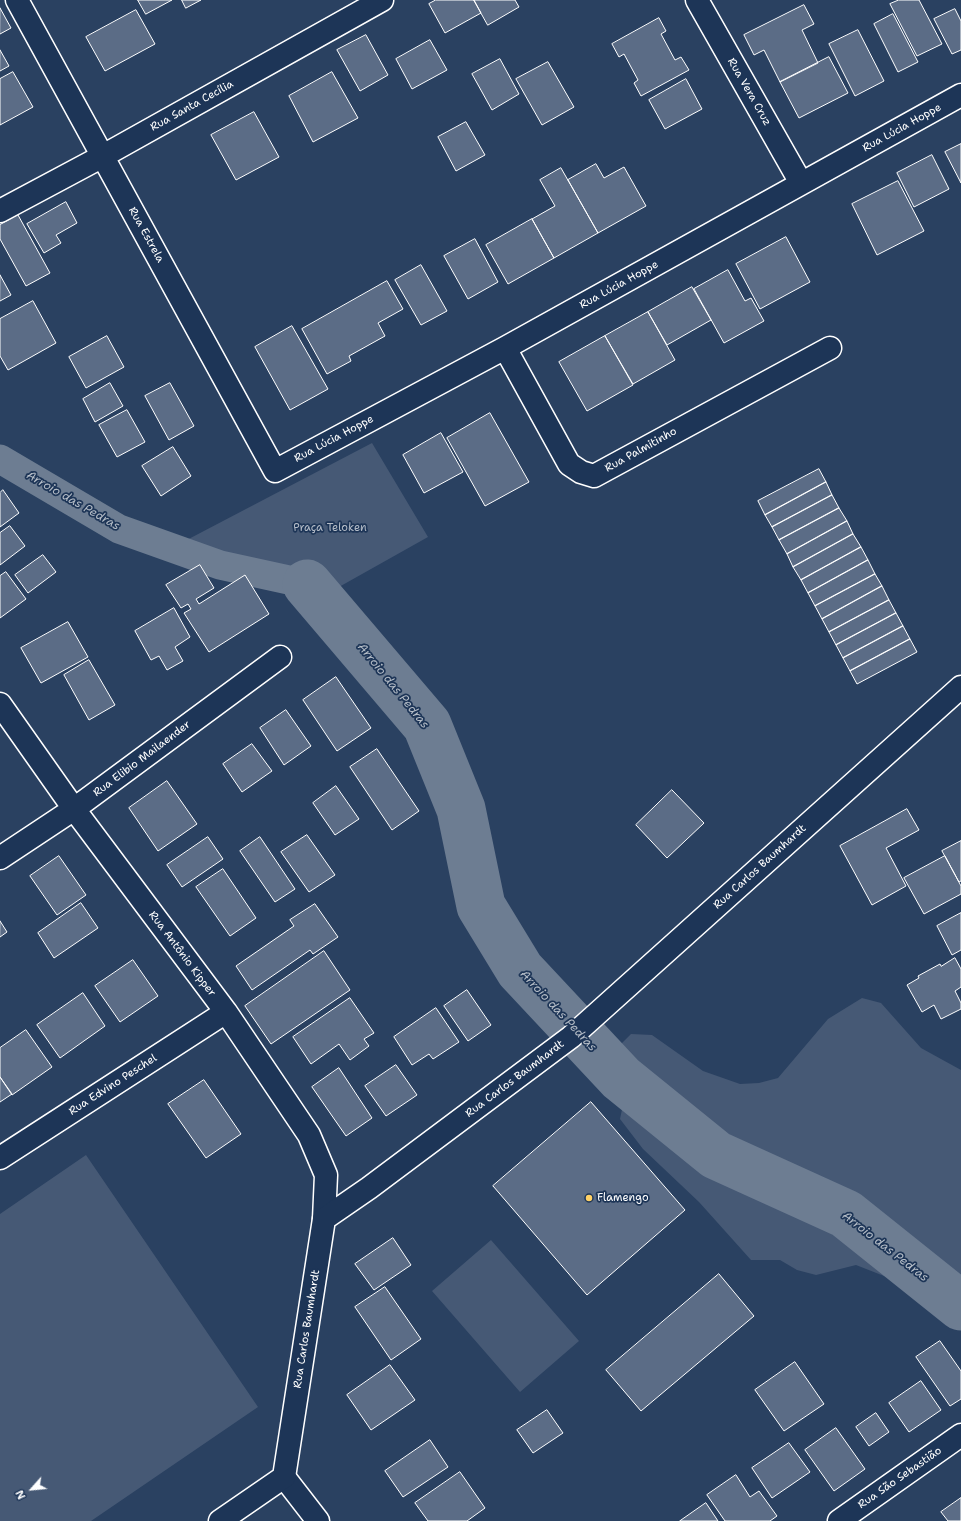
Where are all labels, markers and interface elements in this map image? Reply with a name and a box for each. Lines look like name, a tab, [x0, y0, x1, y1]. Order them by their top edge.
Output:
street label: Rua Vera Cruz	[724, 56, 774, 128]
street label: Rua Santa Cecília	[148, 78, 236, 134]
street label: Rua Lúcia Hoppe	[860, 101, 944, 155]
street label: Rua Estrela	[125, 205, 167, 265]
street label: Rua Lúcia Hoppe	[577, 258, 661, 312]
street label: Rua Lúcia Hoppe	[292, 413, 376, 465]
street label: Rua Palmitinho	[603, 425, 679, 475]
water label: Arroio das Pedras	[24, 468, 122, 534]
park label: Praça Teloken	[293, 521, 367, 535]
water label: Arroio das Pedras	[354, 640, 432, 732]
street label: Rua Elibio Mailaender	[91, 718, 193, 800]
street label: Rua Carlos Baumhardt	[711, 822, 809, 912]
street label: Rua Antônio Kipper	[146, 909, 218, 999]
water label: Arroio das Pedras	[517, 967, 599, 1055]
street label: Rua Carlos Baumhardt	[463, 1038, 567, 1120]
street label: Rua Edvino Peschel	[67, 1052, 159, 1118]
place label: Flamengo	[597, 1191, 649, 1205]
marker: Flamengo	[584, 1193, 594, 1203]
water label: Arroio das Pedras	[839, 1209, 931, 1285]
street label: Rua Carlos Baumhardt	[291, 1269, 323, 1389]
street label: Rua São Sebastião	[856, 1444, 944, 1512]
north arrow	[12, 1469, 52, 1509]
text: N	[12, 1487, 30, 1502]

